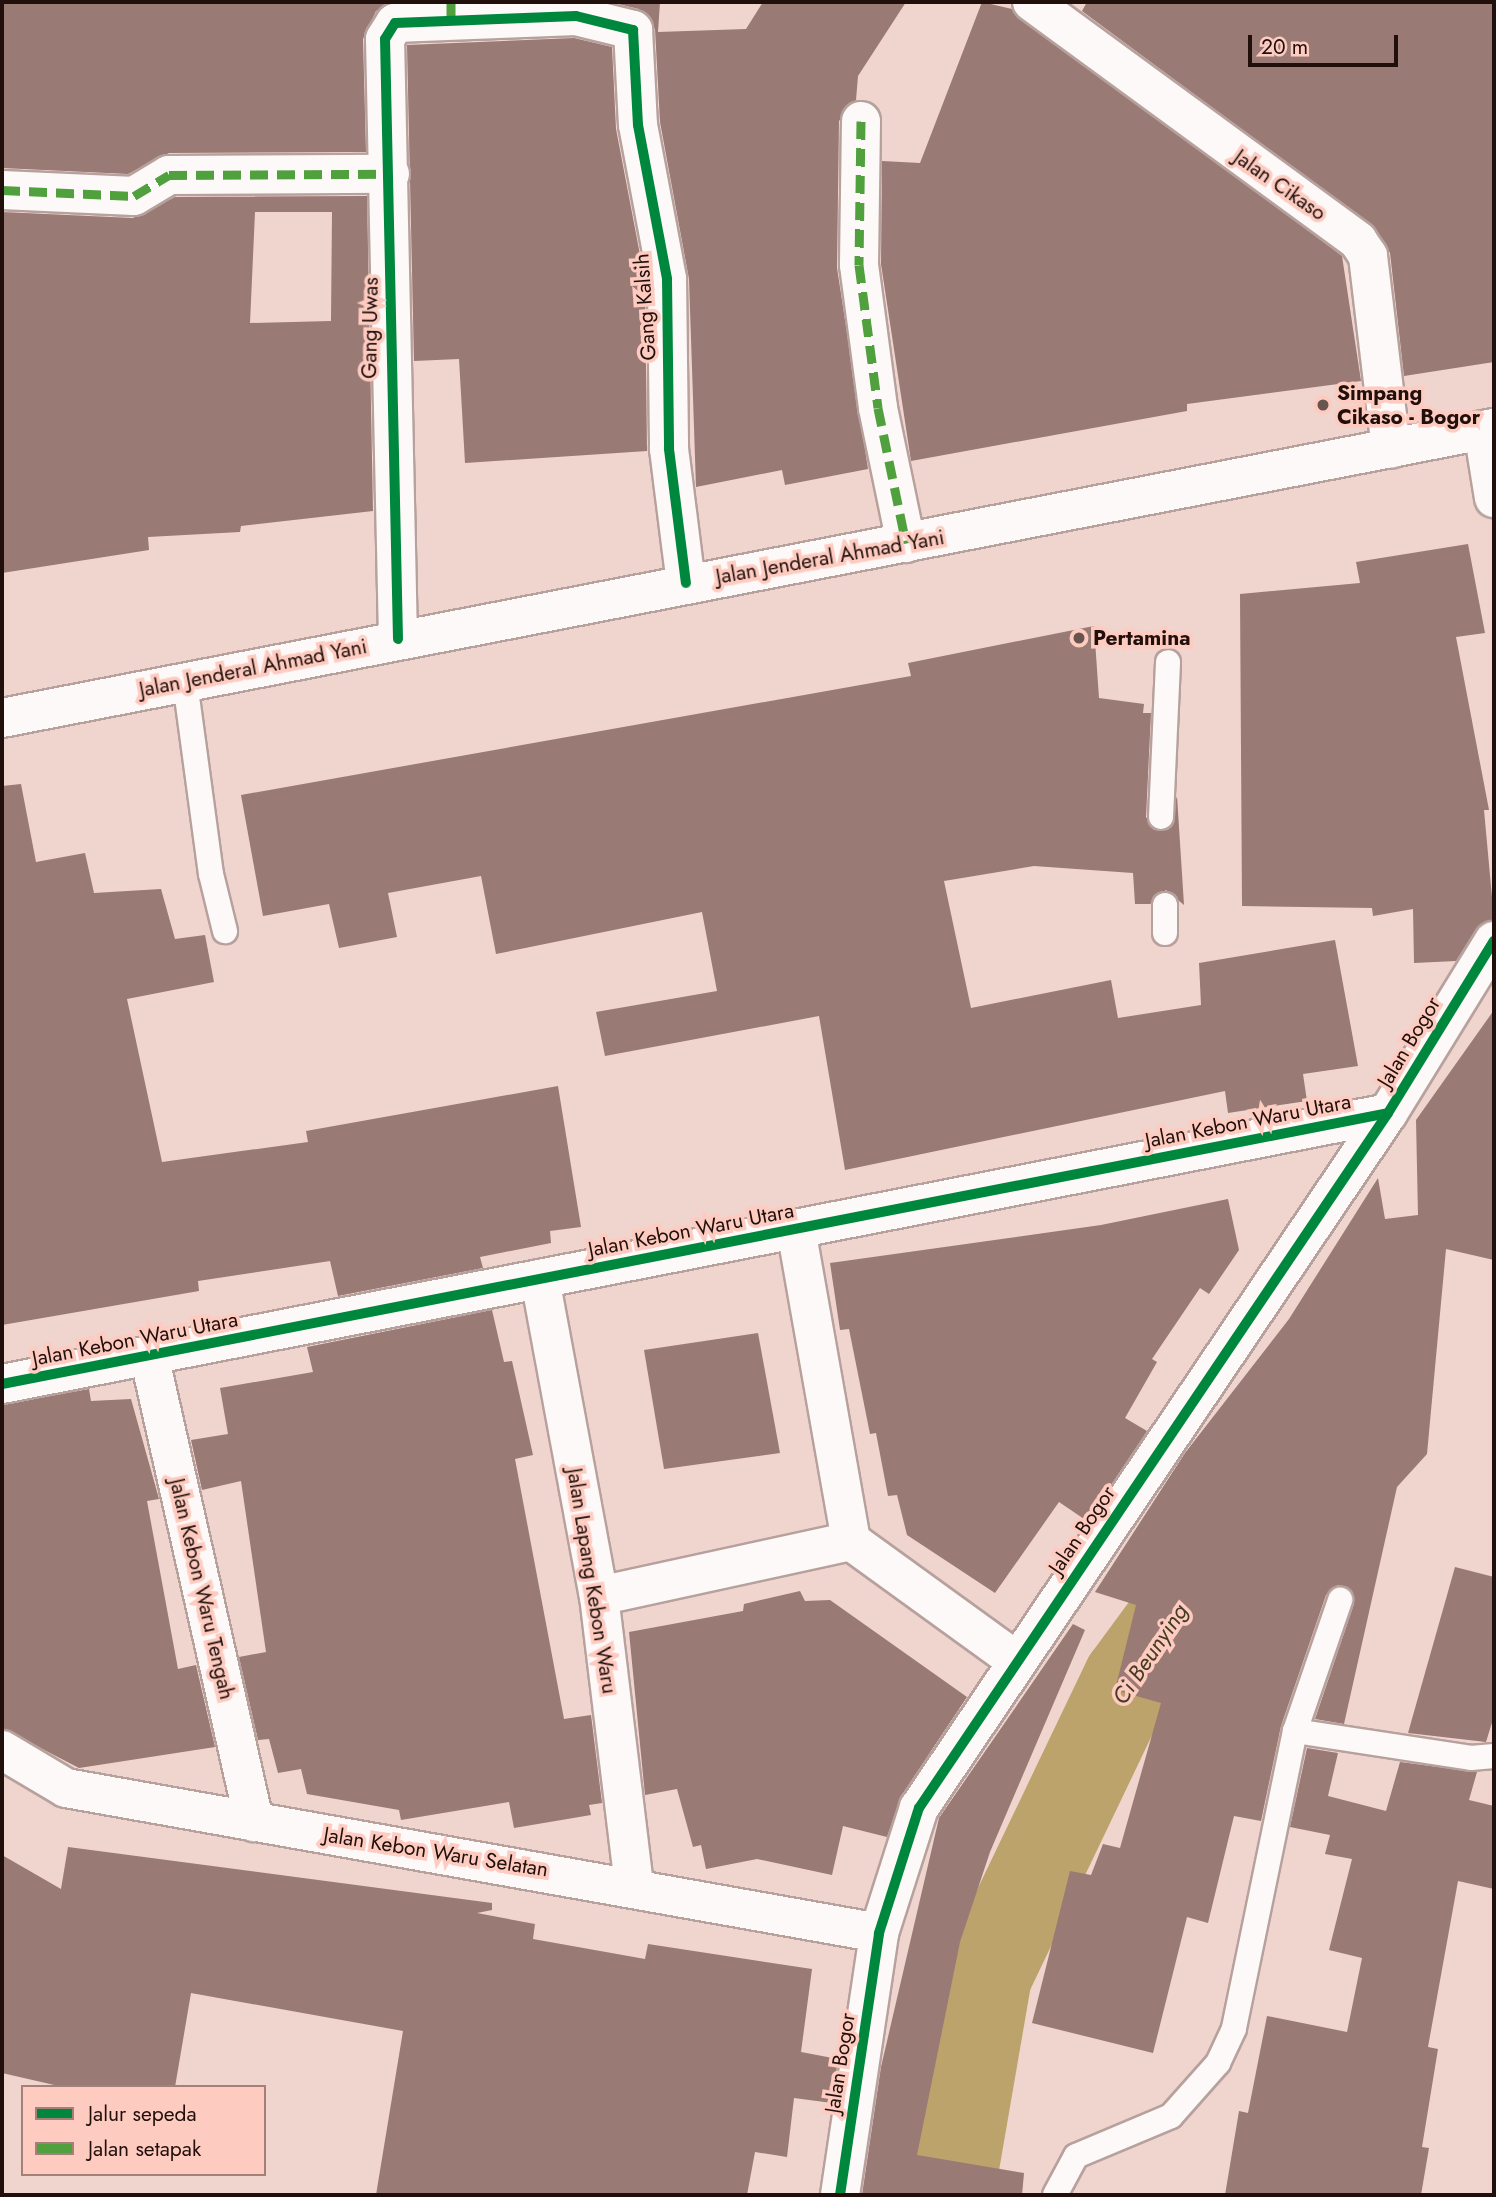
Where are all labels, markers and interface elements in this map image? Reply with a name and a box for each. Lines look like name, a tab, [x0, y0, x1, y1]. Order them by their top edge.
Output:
scale bar	[1251, 21, 1402, 65]
text: 20 m	[1261, 32, 1308, 62]
street label: Jalan Cikaso	[1229, 144, 1331, 226]
street label: Gang Kalsih	[629, 253, 661, 361]
street label: Gang Uwas	[357, 277, 383, 379]
place label: Simpang Cikaso - Bogor	[1337, 380, 1480, 430]
marker: Simpang Cikaso - Bogor	[1315, 397, 1331, 413]
street label: Jalan Jenderal Ahmad Yani	[714, 525, 946, 589]
place label: Pertamina	[1093, 625, 1191, 651]
marker: Pertamina	[1071, 630, 1087, 646]
street label: Jalan Jenderal Ahmad Yani	[137, 634, 369, 702]
street label: Jalan Bogor	[1372, 992, 1446, 1092]
street label: Jalan Kebon Waru Utara	[1143, 1089, 1353, 1153]
street label: Jalan Kebon Waru Utara	[586, 1198, 796, 1262]
street label: Jalan Kebon Waru Utara	[30, 1307, 240, 1371]
street label: Jalan Lapang Kebon Waru	[562, 1466, 622, 1696]
street label: Jalan Kebon Waru Tengah	[164, 1476, 240, 1702]
street label: Jalan Bogor	[1043, 1481, 1121, 1579]
water label: Ci Beunying	[1106, 1598, 1194, 1710]
street label: Jalan Kebon Waru Selatan	[322, 1822, 550, 1882]
street label: Jalan Bogor	[820, 2011, 860, 2115]
legend	[21, 2085, 266, 2176]
text: Jalur sepeda	[88, 2099, 197, 2129]
text: Jalan setapak	[88, 2134, 201, 2164]

